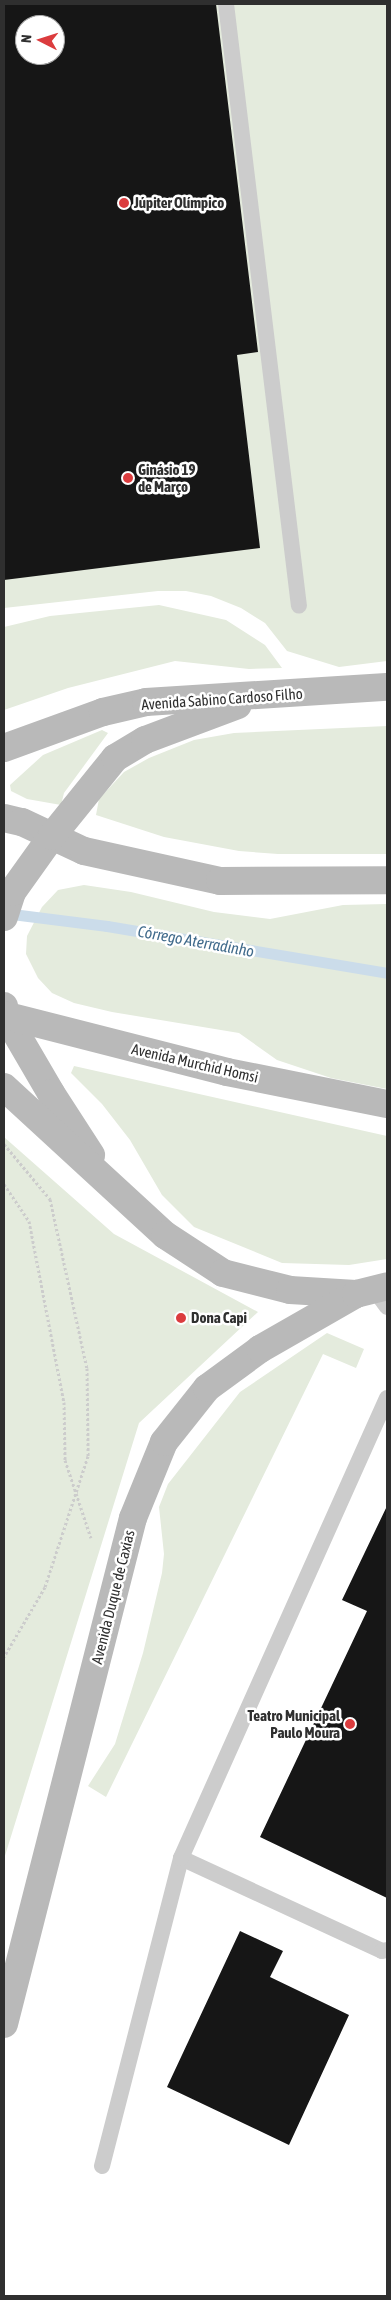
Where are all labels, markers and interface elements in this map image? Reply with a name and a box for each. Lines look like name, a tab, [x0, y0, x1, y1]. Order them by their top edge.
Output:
north arrow	[15, 15, 65, 65]
text: N	[18, 34, 34, 44]
place label: Júpiter Olímpico	[134, 194, 224, 212]
marker: Júpiter Olímpico	[118, 197, 130, 209]
place label: Ginásio 19 de Março	[138, 460, 196, 495]
marker: Ginásio 19 de Março	[122, 472, 134, 484]
street label: Avenida Sabino Cardoso Filho	[141, 684, 303, 714]
water label: Córrego Aterradinho	[136, 921, 256, 961]
street label: Avenida Murchid Homsi	[130, 1040, 260, 1086]
place label: Dona Capi	[191, 1309, 247, 1327]
marker: Dona Capi	[175, 1312, 187, 1324]
street label: Avenida Duque de Caxias	[88, 1528, 138, 1666]
place label: Teatro Municipal Paulo Moura	[248, 1706, 340, 1741]
marker: Teatro Municipal Paulo Moura	[344, 1718, 356, 1730]

